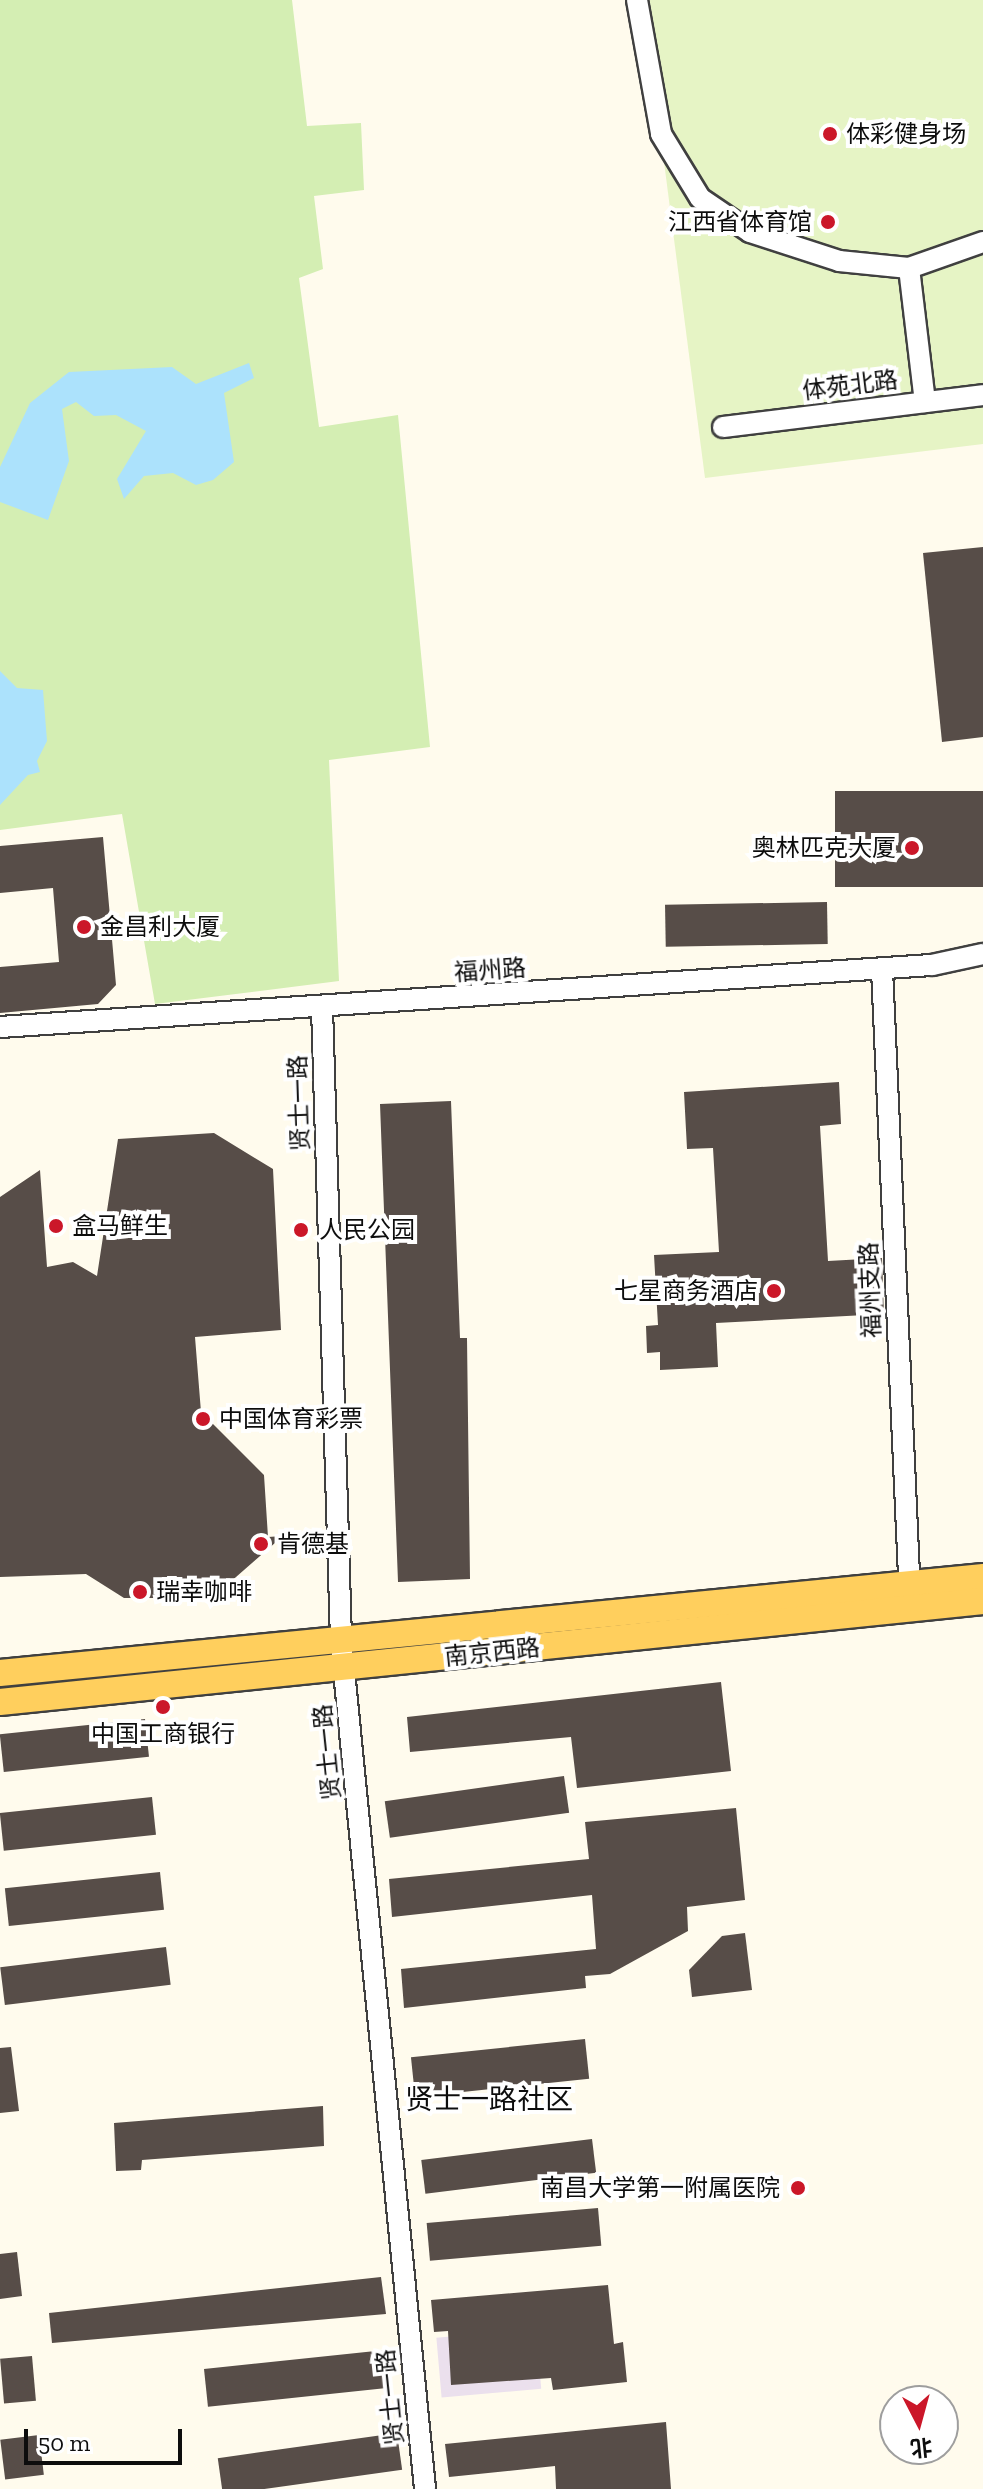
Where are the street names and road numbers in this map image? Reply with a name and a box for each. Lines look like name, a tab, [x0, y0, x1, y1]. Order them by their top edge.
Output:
street label: 体苑北路	[801, 365, 899, 405]
street label: 福州路	[453, 953, 527, 987]
street label: 贤士一路	[283, 1055, 315, 1151]
street label: 福州支路	[854, 1242, 886, 1338]
street label: 南京西路	[443, 1633, 541, 1671]
street label: 贤士一路	[308, 1703, 346, 1801]
street label: 贤士一路	[371, 2348, 409, 2446]

